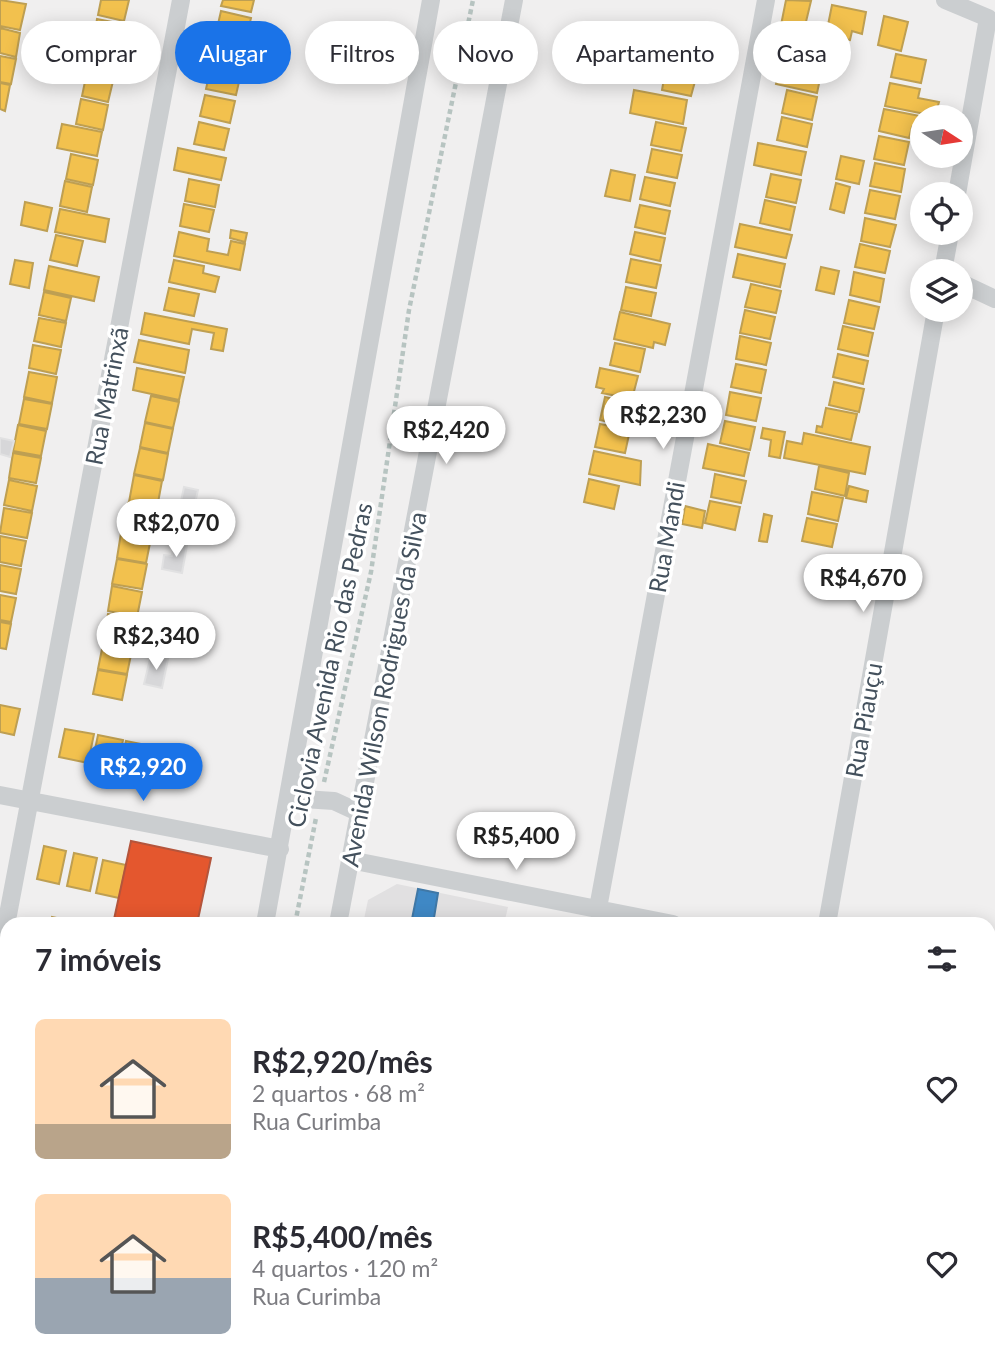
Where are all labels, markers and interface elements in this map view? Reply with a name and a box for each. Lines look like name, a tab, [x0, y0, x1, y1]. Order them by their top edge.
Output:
chip: Comprar	[21, 21, 161, 84]
chip: Alugar	[175, 21, 291, 84]
chip: Filtros	[305, 21, 419, 84]
chip: Novo	[433, 21, 538, 84]
chip: Apartamento	[552, 21, 739, 84]
chip: Casa	[753, 21, 851, 84]
north arrow	[910, 105, 973, 168]
map controls	[910, 105, 973, 322]
button: locate	[910, 182, 973, 245]
button: layers	[910, 259, 973, 322]
street label: Rua Matrinxã	[78, 324, 134, 468]
pin: R$2,230	[598, 392, 728, 451]
text: R$2,230	[620, 400, 706, 428]
pin: R$2,420	[381, 406, 511, 466]
text: R$2,420	[403, 415, 489, 443]
street label: Rua Mandi	[642, 479, 690, 595]
pin: R$2,070	[111, 500, 241, 559]
street label: Ciclovia Avenida Rio das Pedras	[280, 500, 378, 830]
text: R$2,070	[133, 508, 219, 536]
street label: Avenida Wilson Rodrigues da Silva	[334, 509, 432, 869]
pin: R$4,670	[798, 554, 928, 614]
text: R$4,670	[820, 563, 906, 591]
pin: R$2,340	[91, 612, 221, 672]
text: R$2,340	[113, 621, 199, 649]
street label: Rua Piauçu	[839, 660, 887, 780]
pin: R$2,920	[78, 744, 208, 803]
text: R$2,920	[100, 752, 186, 780]
pin: R$5,400	[451, 812, 581, 872]
text: R$5,400	[473, 821, 559, 849]
icon: filters	[923, 940, 961, 978]
text: 7 imóveis	[35, 941, 161, 977]
text: R$2,920/mês	[252, 1043, 433, 1079]
icon: home	[91, 1047, 175, 1131]
icon: heart	[923, 1070, 961, 1108]
text: 2 quartos · 68 m²	[252, 1079, 425, 1107]
text: Rua Curimba	[252, 1107, 381, 1135]
text: R$5,400/mês	[252, 1218, 433, 1254]
icon: home	[91, 1222, 175, 1306]
icon: heart	[923, 1245, 961, 1283]
text: 4 quartos · 120 m²	[252, 1254, 438, 1282]
text: Rua Curimba	[252, 1282, 381, 1310]

